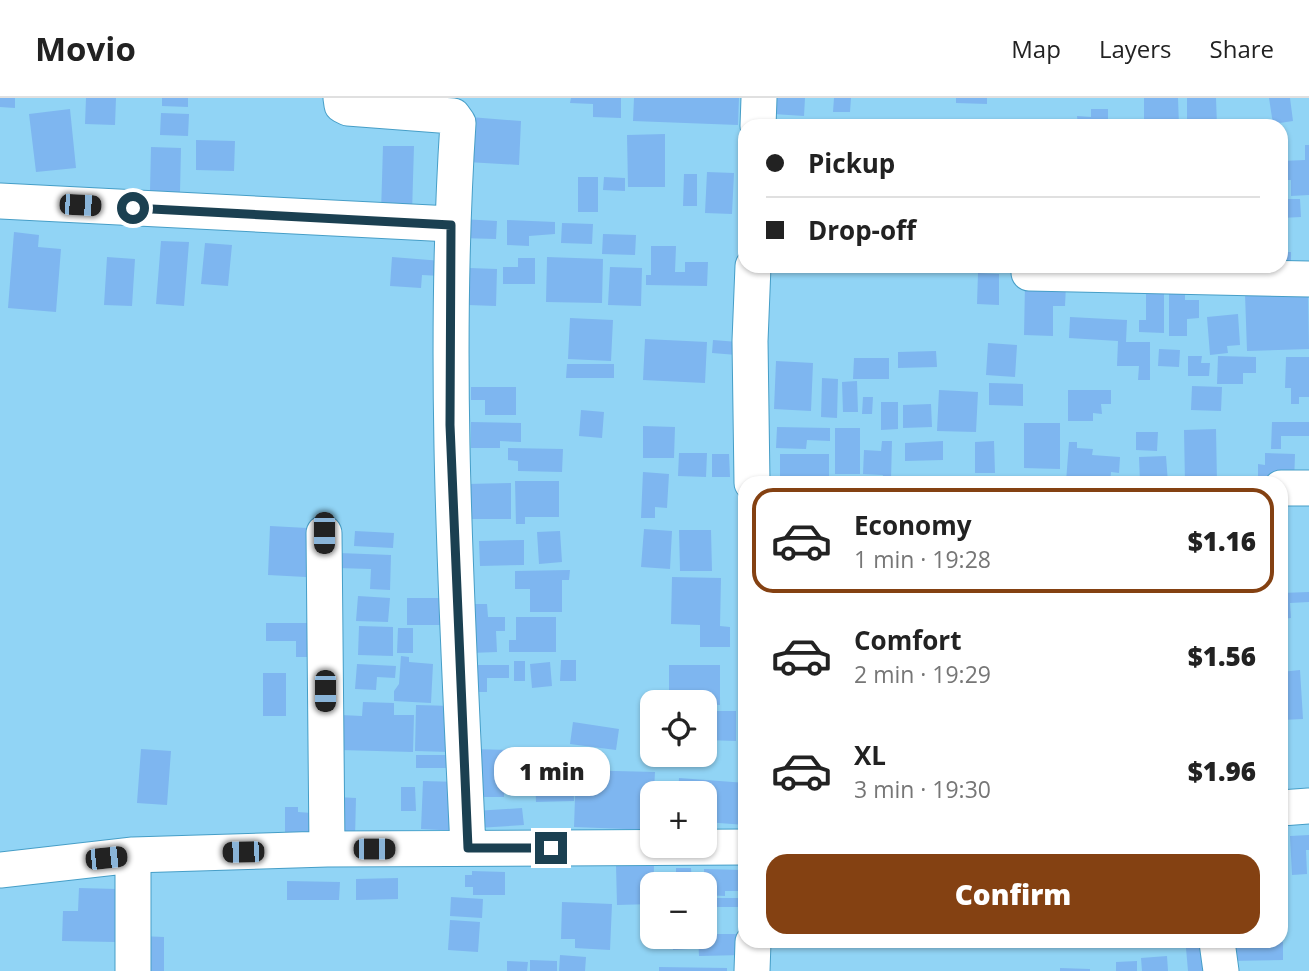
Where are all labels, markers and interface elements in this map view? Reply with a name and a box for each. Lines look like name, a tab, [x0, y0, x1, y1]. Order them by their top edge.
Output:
text: Movio	[35, 26, 136, 71]
text: Map	[1011, 32, 1061, 65]
text: Layers	[1099, 32, 1172, 65]
text: Share	[1210, 32, 1274, 65]
text: Pickup	[808, 145, 895, 181]
route start	[117, 192, 149, 224]
car	[59, 193, 102, 217]
text: Drop-off	[808, 212, 916, 248]
text: Economy	[854, 507, 972, 543]
icon: car	[770, 509, 833, 572]
car	[314, 512, 335, 554]
text: $1.16	[1188, 523, 1256, 559]
text: 1 min · 19:28	[854, 543, 991, 575]
text: Comfort	[854, 622, 961, 658]
icon: car	[770, 624, 833, 687]
text: $1.56	[1188, 638, 1256, 674]
text: 2 min · 19:29	[854, 658, 991, 690]
car	[315, 670, 336, 712]
map controls	[640, 690, 717, 949]
button: locate	[640, 690, 717, 767]
text: XL	[854, 737, 886, 773]
icon: car	[770, 739, 833, 802]
callout: 1 min	[493, 746, 609, 796]
text: $1.96	[1188, 753, 1256, 789]
text: 1 min	[519, 755, 585, 787]
text: 3 min · 19:30	[854, 773, 991, 805]
button: +	[640, 781, 717, 858]
route end	[535, 832, 567, 864]
car	[354, 839, 396, 860]
car	[222, 841, 265, 863]
car	[85, 845, 128, 871]
button: Confirm	[766, 854, 1260, 934]
button: −	[640, 872, 717, 949]

